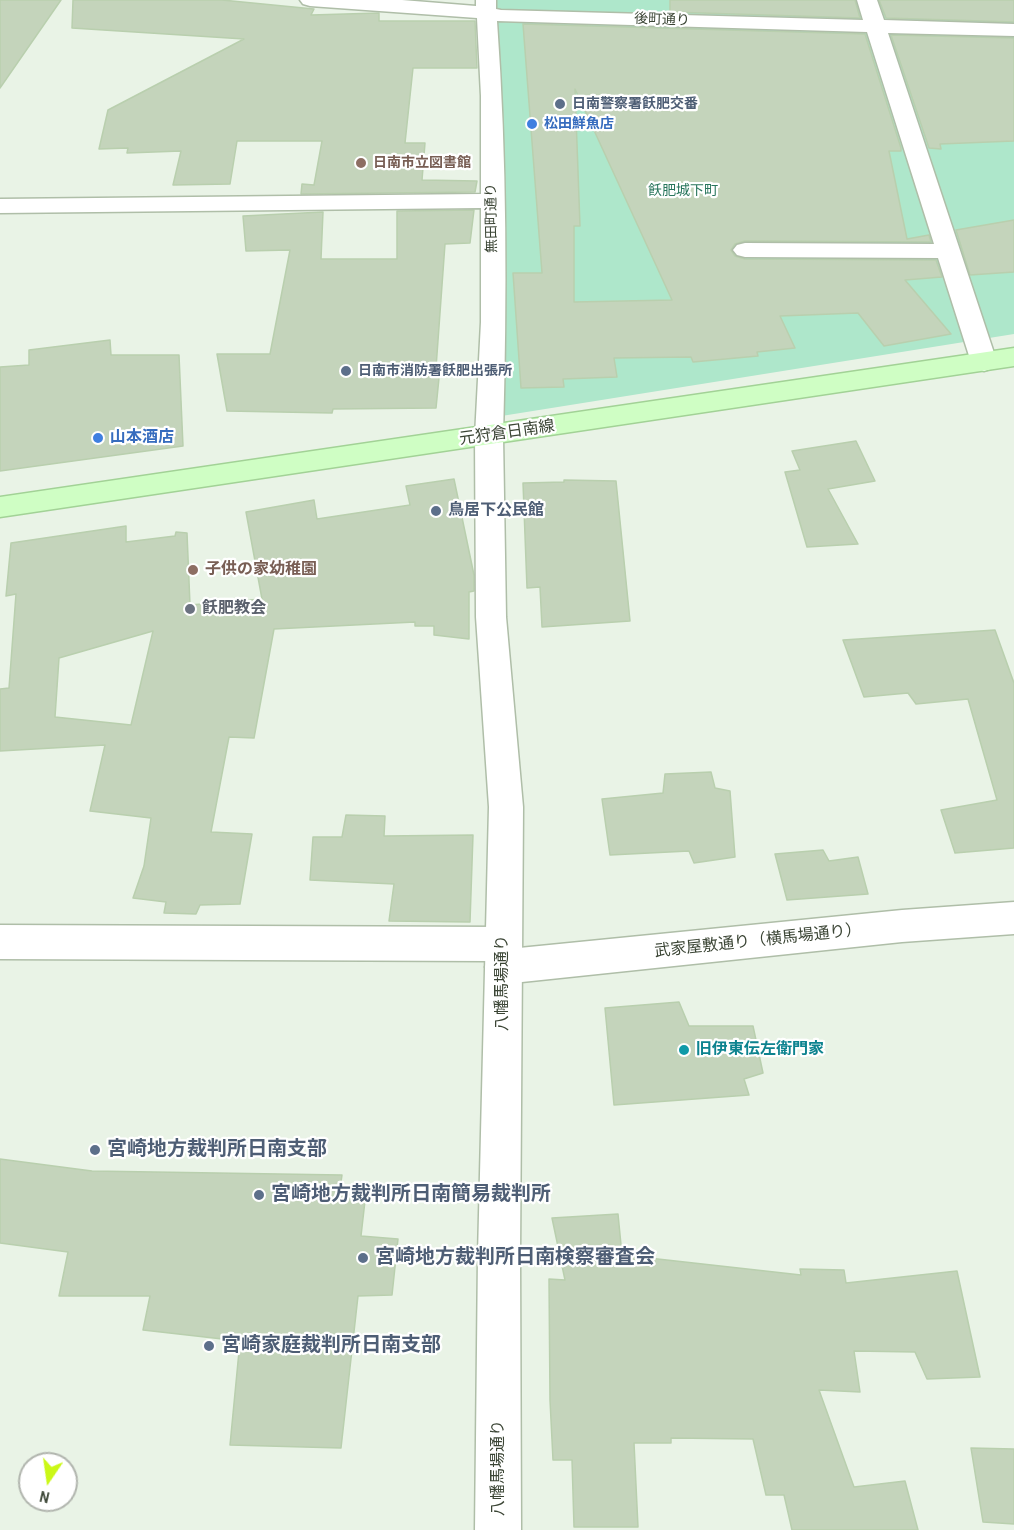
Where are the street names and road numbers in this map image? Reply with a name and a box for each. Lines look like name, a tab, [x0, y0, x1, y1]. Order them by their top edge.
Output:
street label: 後町通り	[634, 11, 690, 29]
street label: 無田町通り	[483, 183, 501, 253]
street label: 元狩倉日南線	[458, 417, 556, 449]
street label: 武家屋敷通り（横馬場通り）	[654, 921, 862, 961]
street label: 八幡馬場通り	[493, 935, 513, 1031]
street label: 八幡馬場通り	[489, 1420, 509, 1516]

